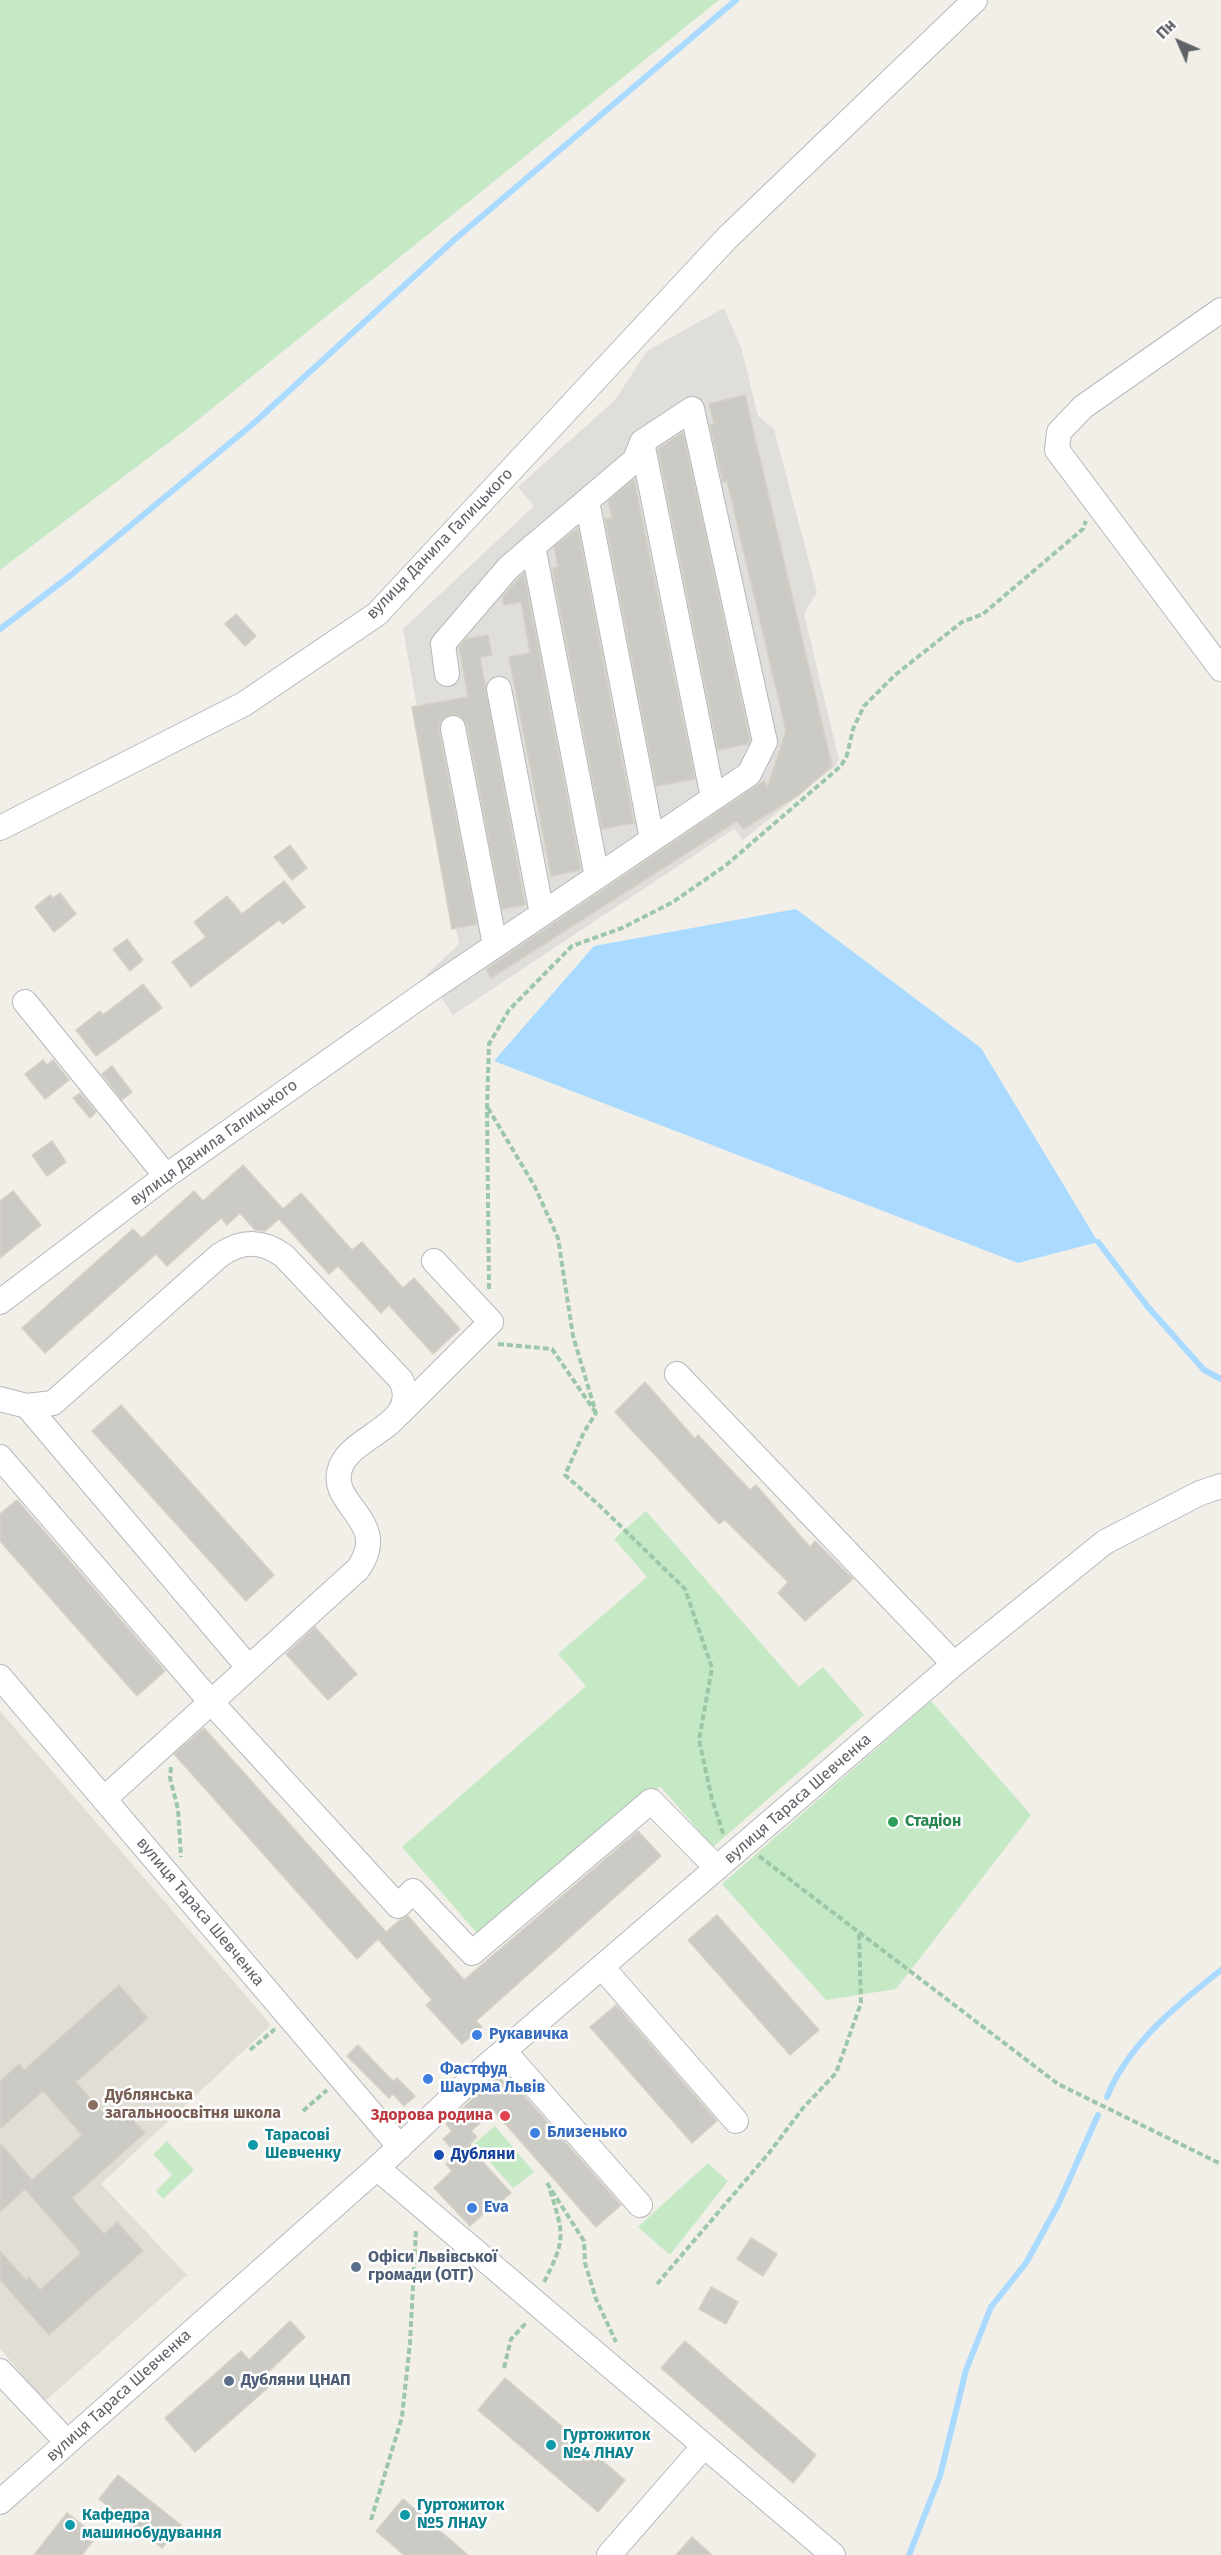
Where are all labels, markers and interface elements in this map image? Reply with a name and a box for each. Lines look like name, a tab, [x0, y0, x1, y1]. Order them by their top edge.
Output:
north arrow	[1149, 12, 1209, 72]
text: Пн	[1152, 15, 1180, 43]
street label: вулиця Данила Галицького	[363, 465, 517, 623]
street label: вулиця Данила Галицького	[126, 1076, 302, 1210]
street label: вулиця Тараса Шевченка	[721, 1730, 875, 1868]
place label: Стадіон	[905, 1812, 961, 1832]
marker: Стадіон	[886, 1815, 900, 1829]
street label: вулиця Тараса Шевченка	[132, 1834, 268, 1990]
place label: Рукавичка	[489, 2025, 569, 2045]
marker: Рукавичка	[470, 2028, 484, 2042]
place label: Фастфуд Шаурма Львів	[440, 2060, 545, 2098]
marker: Фастфуд Шаурма Львів	[421, 2072, 435, 2086]
place label: Дублянська загальноосвітня школа	[105, 2086, 281, 2124]
marker: Дублянська загальноосвітня школа	[86, 2098, 100, 2112]
place label: Здорова родина	[371, 2106, 493, 2126]
marker: Здорова родина	[498, 2109, 512, 2123]
place label: Близенько	[547, 2123, 627, 2143]
place label: Тарасові Шевченку	[265, 2126, 341, 2164]
marker: Близенько	[528, 2126, 542, 2140]
marker: Тарасові Шевченку	[246, 2138, 260, 2152]
place label: Дубляни	[451, 2145, 515, 2165]
marker: Дубляни	[432, 2148, 446, 2162]
place label: Eva	[484, 2198, 509, 2218]
marker: Eva	[465, 2201, 479, 2215]
place label: Офіси Львівської громади (ОТГ)	[368, 2248, 497, 2286]
marker: Офіси Львівської громади (ОТГ)	[349, 2260, 363, 2274]
street label: вулиця Тараса Шевченка	[43, 2326, 195, 2466]
place label: Дубляни ЦНАП	[241, 2371, 351, 2391]
marker: Дубляни ЦНАП	[222, 2374, 236, 2388]
place label: Гуртожиток №4 ЛНАУ	[563, 2426, 650, 2464]
marker: Гуртожиток №4 ЛНАУ	[544, 2438, 558, 2452]
place label: Гуртожиток №5 ЛНАУ	[417, 2496, 504, 2534]
place label: Кафедра машинобудування	[82, 2506, 222, 2544]
marker: Гуртожиток №5 ЛНАУ	[398, 2508, 412, 2522]
marker: Кафедра машинобудування	[63, 2518, 77, 2532]

